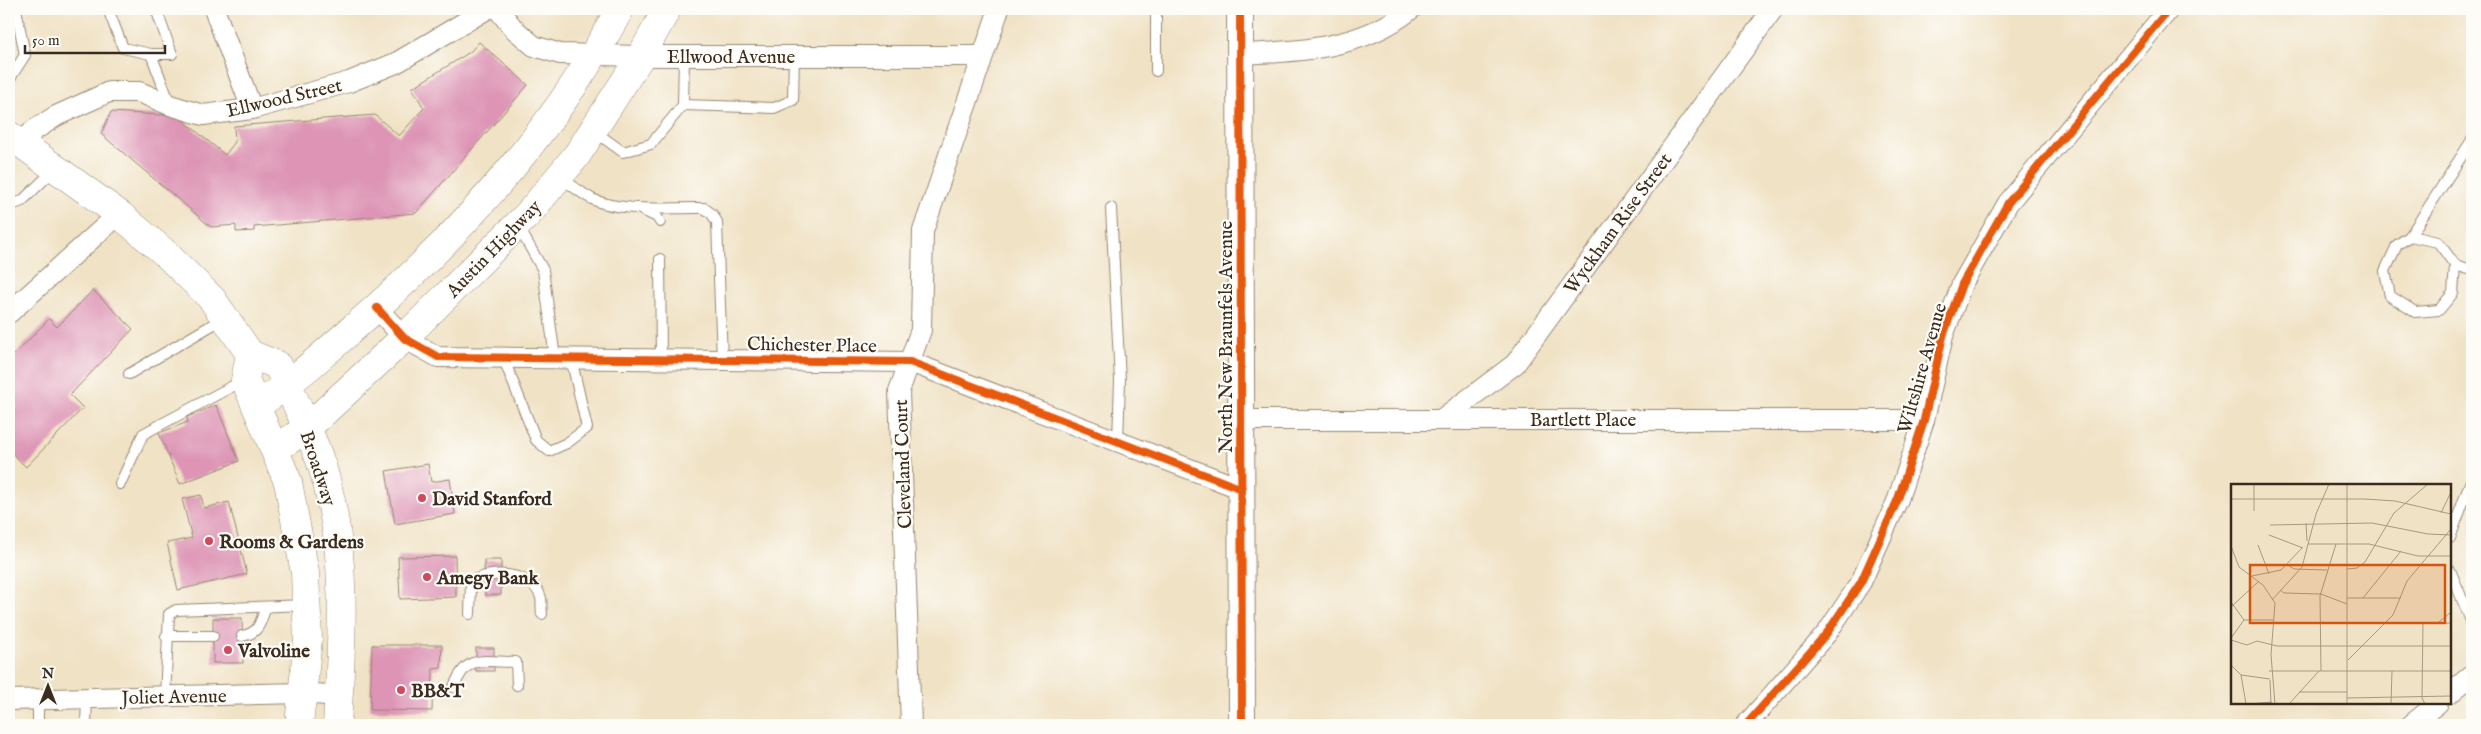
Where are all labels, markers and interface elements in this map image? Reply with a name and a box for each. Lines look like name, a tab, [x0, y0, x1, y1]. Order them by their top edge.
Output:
scale bar	[25, 22, 165, 54]
text: 50 m	[32, 31, 60, 50]
street label: Ellwood Avenue	[667, 46, 795, 70]
street label: Ellwood Street	[225, 74, 345, 124]
street label: Wyckham Rise Street	[1559, 149, 1678, 299]
street label: Austin Highway	[441, 195, 547, 304]
street label: North New Braunfels Avenue	[1215, 220, 1239, 453]
street label: Wiltshire Avenue	[1893, 300, 1953, 437]
street label: Chichester Place	[747, 333, 877, 359]
street label: Cleveland Court	[890, 398, 918, 529]
street label: Bartlett Place	[1530, 409, 1637, 433]
street label: Broadway	[294, 428, 341, 510]
inset map	[2231, 484, 2451, 704]
place label: David Stanford	[432, 488, 553, 512]
marker: David Stanford	[416, 492, 428, 504]
place label: Rooms & Gardens	[219, 531, 364, 555]
marker: Rooms & Gardens	[203, 535, 215, 547]
place label: Amegy Bank	[436, 567, 539, 591]
marker: Amegy Bank	[421, 571, 433, 583]
place label: Valvoline	[237, 640, 310, 664]
marker: Valvoline	[222, 644, 234, 656]
north arrow	[22, 662, 72, 712]
text: N	[41, 665, 54, 683]
place label: BB&T	[411, 680, 465, 704]
marker: BB&T	[395, 684, 407, 696]
street label: Joliet Avenue	[119, 685, 227, 711]

